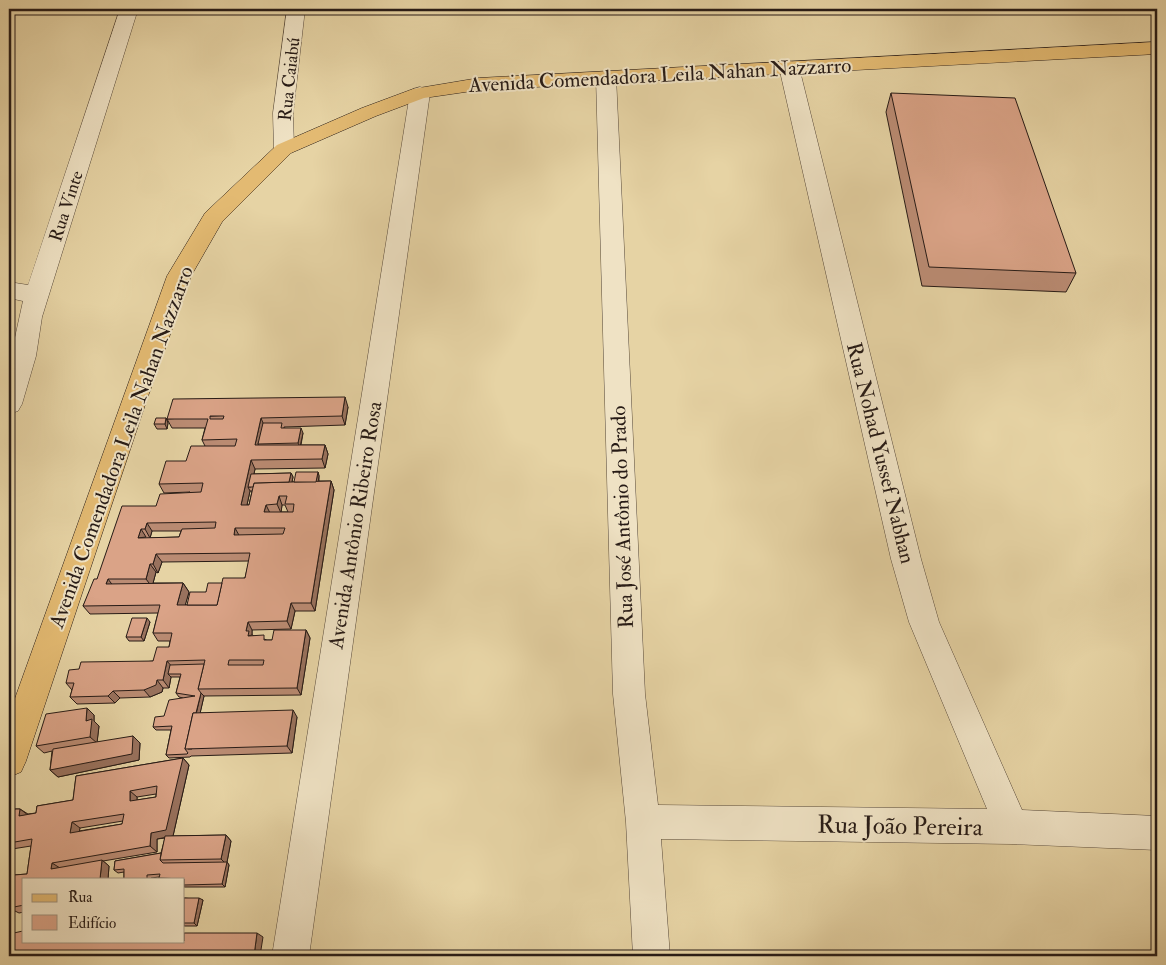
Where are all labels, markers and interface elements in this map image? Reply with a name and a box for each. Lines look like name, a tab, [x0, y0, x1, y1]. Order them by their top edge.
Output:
street label: Rua Caiabú	[274, 36, 305, 122]
street label: Avenida Comendadora Leila Nahan Nazzarro	[467, 52, 852, 99]
street label: Rua Vinte	[44, 167, 89, 245]
street label: Avenida Comendadora Leila Nahan Nazzarro	[43, 263, 200, 633]
street label: Rua Nohad Yussef Nabhan	[840, 340, 921, 567]
street label: Avenida Antônio Ribeiro Rosa	[322, 399, 388, 652]
street label: Rua José Antônio do Prado	[605, 405, 640, 629]
street label: Rua João Pereira	[817, 810, 984, 843]
legend	[22, 878, 185, 942]
text: Rua	[68, 888, 93, 907]
text: Edifício	[68, 914, 116, 933]

